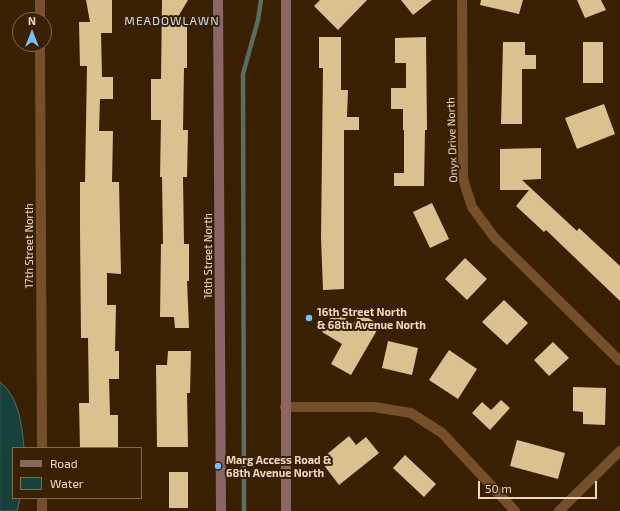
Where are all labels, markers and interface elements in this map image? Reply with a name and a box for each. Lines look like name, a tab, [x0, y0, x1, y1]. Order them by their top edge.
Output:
north arrow	[12, 12, 52, 52]
text: N	[28, 14, 36, 27]
district label: MEADOWLAWN	[124, 14, 220, 28]
street label: Onyx Drive North	[444, 97, 460, 183]
street label: 17th Street North	[22, 203, 36, 289]
street label: 16th Street North	[201, 213, 215, 299]
place label: 16th Street North & 68th Avenue North	[317, 305, 426, 331]
marker: 16th Street North & 68th Avenue North	[304, 313, 314, 323]
legend	[12, 447, 142, 499]
place label: Marg Access Road & 68th Avenue North	[226, 453, 331, 479]
text: Road	[50, 456, 78, 470]
marker: Marg Access Road & 68th Avenue North	[213, 461, 223, 471]
scale bar	[480, 473, 599, 499]
text: Water	[50, 476, 84, 490]
text: 50 m	[485, 481, 512, 495]

